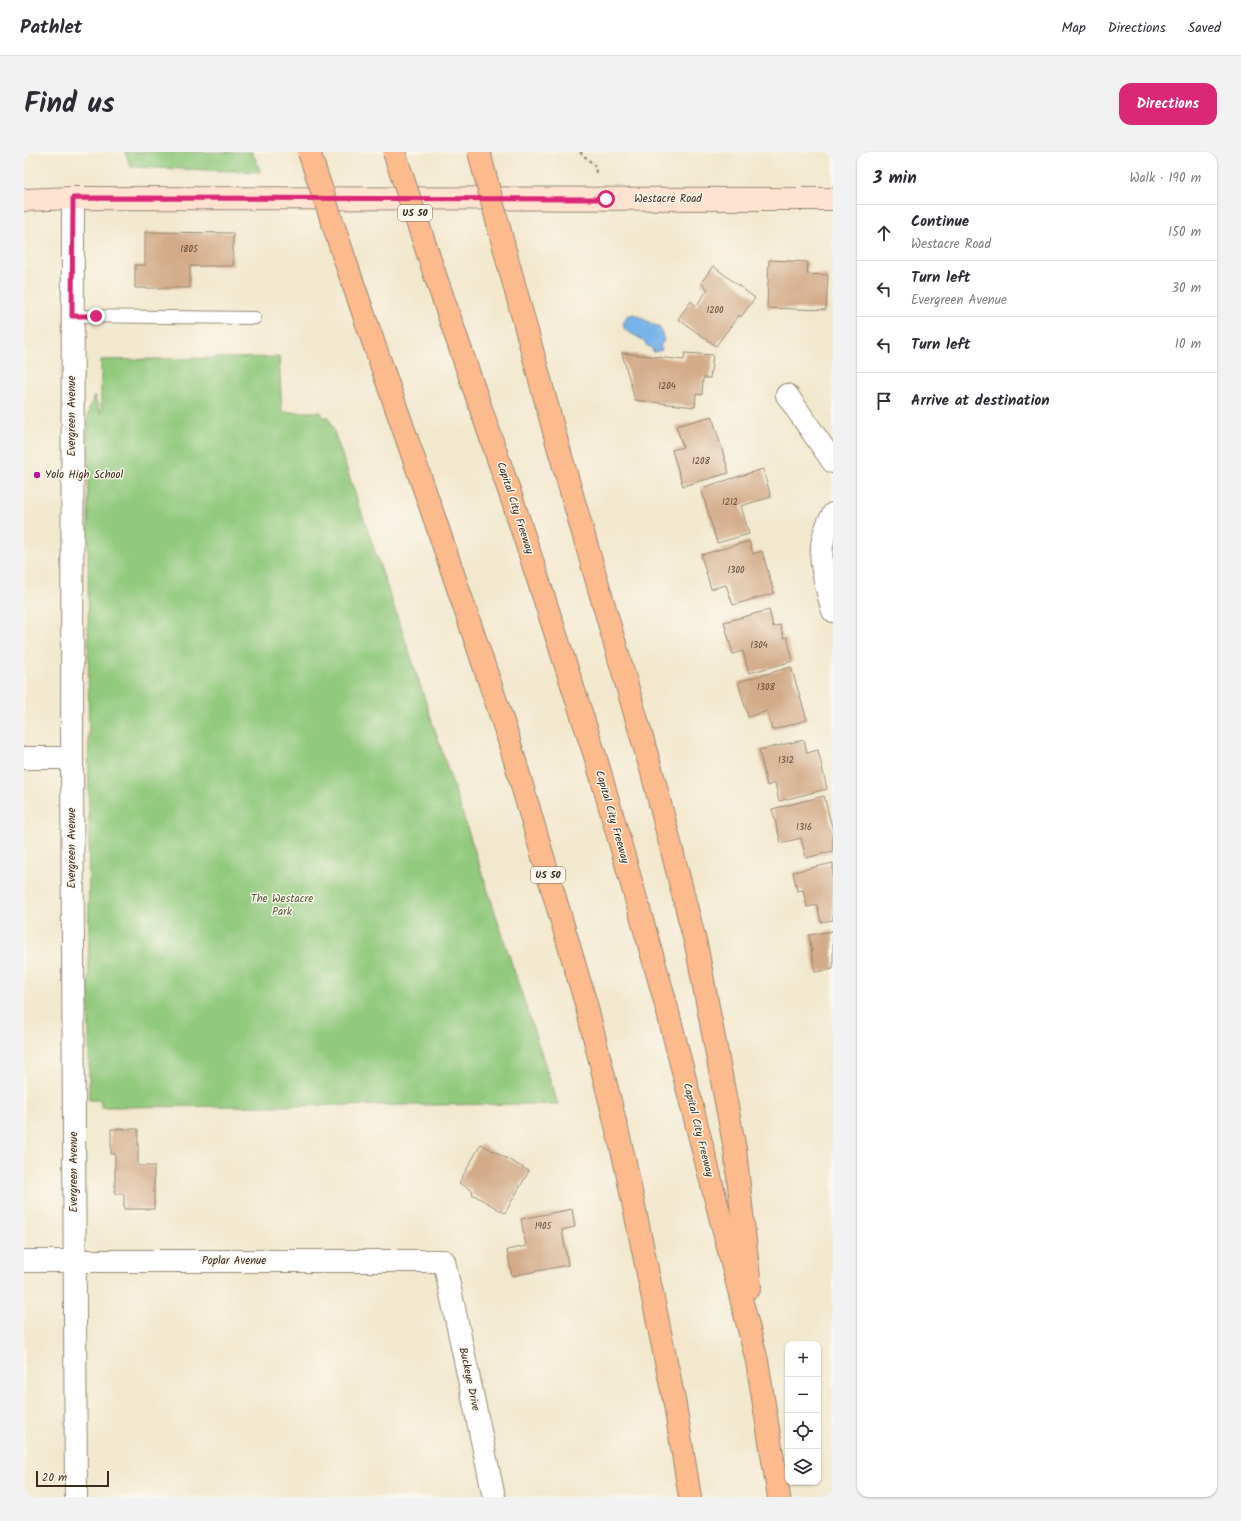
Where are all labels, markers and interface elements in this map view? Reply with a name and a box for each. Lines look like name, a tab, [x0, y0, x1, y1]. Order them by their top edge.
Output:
text: Pathlet	[20, 13, 82, 43]
text: Map	[1061, 17, 1086, 39]
text: Directions	[1108, 17, 1166, 39]
text: Saved	[1188, 17, 1221, 39]
text: Find us	[24, 82, 115, 127]
button: Directions	[1119, 83, 1217, 125]
text: 3 min	[873, 165, 917, 192]
text: Walk · 190 m	[1129, 168, 1201, 189]
route start	[597, 190, 615, 208]
street label: Westacre Road	[634, 190, 702, 208]
road number: US 50	[398, 205, 432, 221]
text: Continue	[911, 210, 969, 234]
icon: ahead	[873, 222, 895, 244]
text: 150 m	[1168, 222, 1201, 243]
text: Westacre Road	[911, 234, 991, 255]
house number: 1805	[180, 242, 199, 257]
text: Turn left	[911, 266, 971, 290]
icon: left	[873, 278, 895, 300]
text: 30 m	[1172, 278, 1201, 299]
text: Evergreen Avenue	[911, 290, 1007, 311]
house number: 1200	[706, 303, 724, 318]
route end	[87, 307, 105, 325]
text: Turn left	[911, 333, 971, 357]
icon: left	[873, 334, 895, 356]
text: 10 m	[1175, 334, 1201, 355]
street label: Evergreen Avenue	[63, 375, 81, 457]
house number: 1204	[658, 379, 676, 394]
text: Arrive at destination	[911, 389, 1050, 413]
icon: arrive	[873, 390, 895, 412]
house number: 1208	[692, 454, 711, 469]
street label: Capital City Freeway	[492, 459, 539, 557]
place label: Yolo High School	[45, 466, 124, 484]
marker: Yolo High School	[32, 470, 42, 480]
house number: 1212	[722, 495, 738, 510]
house number: 1300	[728, 563, 745, 578]
house number: 1304	[750, 638, 768, 653]
house number: 1308	[757, 680, 776, 695]
house number: 1312	[778, 753, 794, 768]
street label: Capital City Freeway	[590, 768, 634, 867]
street label: Evergreen Avenue	[63, 807, 81, 889]
house number: 1316	[796, 820, 812, 835]
road number: US 50	[531, 867, 565, 883]
park label: The Westacre Park	[251, 890, 313, 921]
street label: Capital City Freeway	[678, 1081, 719, 1180]
street label: Evergreen Avenue	[65, 1131, 83, 1213]
house number: 1905	[535, 1219, 552, 1234]
street label: Poplar Avenue	[202, 1252, 266, 1270]
map controls	[785, 1341, 821, 1485]
button: +	[785, 1341, 821, 1377]
street label: Buckeye Drive	[453, 1345, 485, 1413]
button: −	[785, 1377, 821, 1413]
button: locate	[785, 1413, 821, 1449]
button: layers	[785, 1449, 821, 1485]
scale bar	[36, 1469, 109, 1488]
text: 20 m	[42, 1469, 67, 1487]

